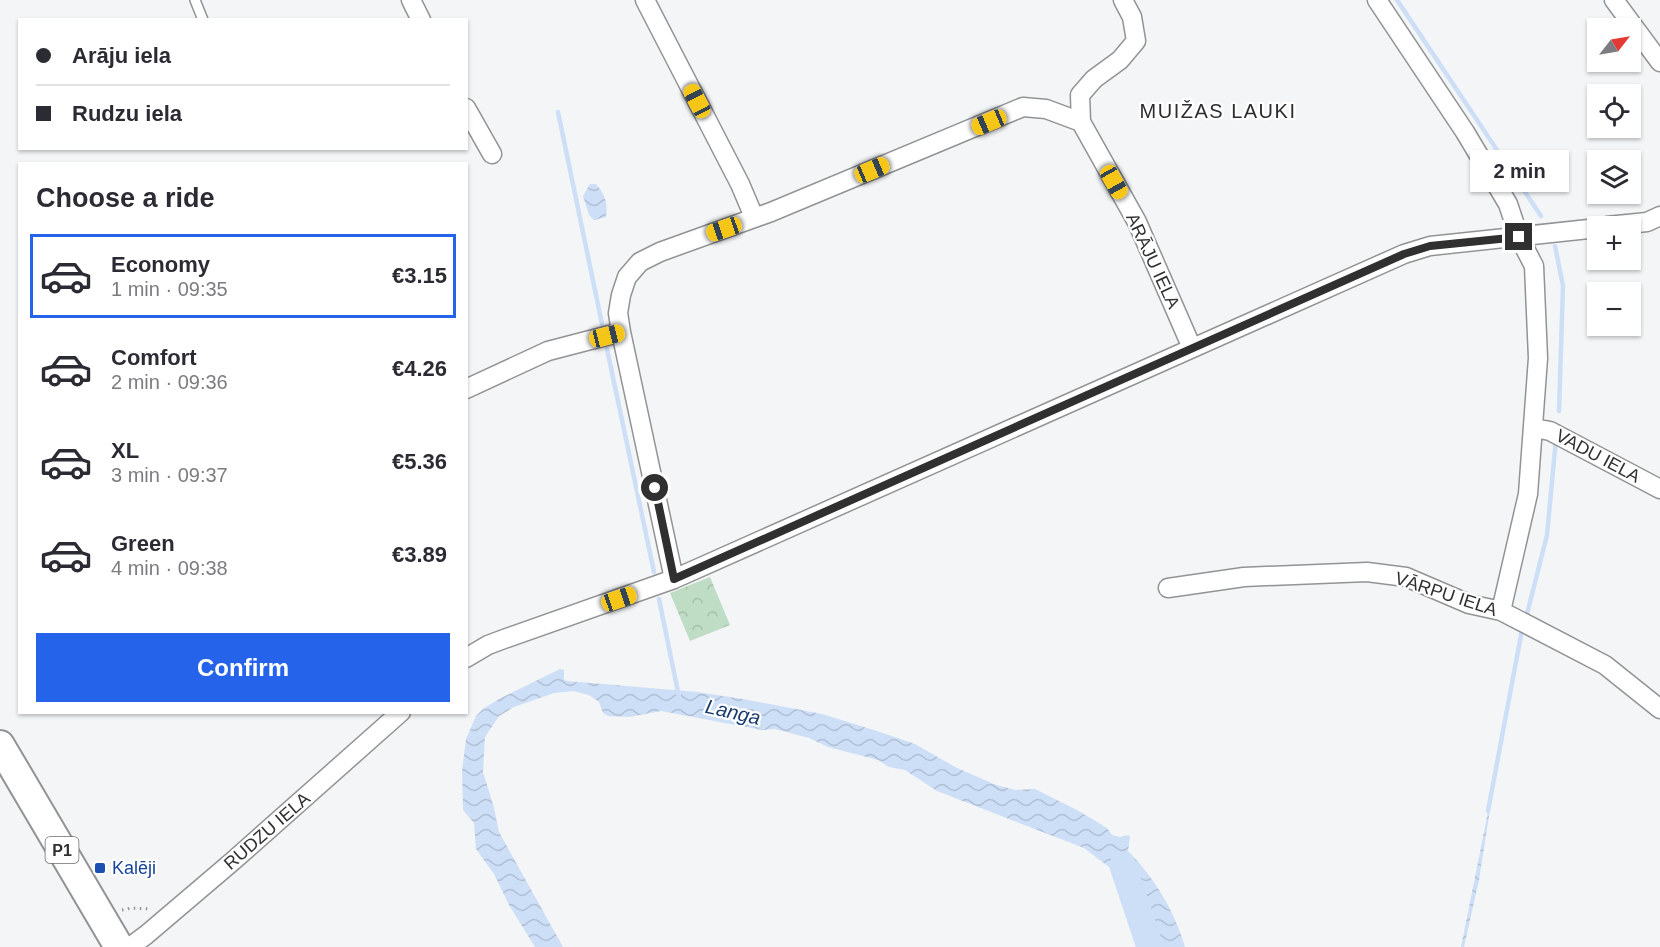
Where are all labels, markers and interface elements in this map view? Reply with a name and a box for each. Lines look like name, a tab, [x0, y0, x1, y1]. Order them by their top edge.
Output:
north arrow	[1587, 18, 1641, 72]
map controls	[1587, 18, 1641, 336]
text: Arāju iela	[72, 43, 171, 68]
car	[681, 81, 713, 121]
button: locate	[1587, 84, 1641, 138]
district label: MUIŽAS LAUKI	[1140, 100, 1296, 122]
text: Rudzu iela	[72, 101, 182, 126]
car	[969, 107, 1009, 137]
callout: 2 min	[1470, 150, 1568, 192]
button: layers	[1587, 150, 1641, 204]
car	[852, 155, 892, 185]
text: 2 min	[1493, 160, 1546, 182]
car	[1097, 162, 1131, 202]
text: Choose a ride	[36, 183, 215, 213]
street label: ARĀJU IELA	[1122, 210, 1184, 312]
car	[704, 215, 744, 243]
button: +	[1587, 216, 1641, 270]
route end	[1505, 223, 1532, 250]
icon: car	[39, 249, 93, 303]
text: Economy	[111, 252, 210, 277]
text: €3.15	[392, 263, 447, 288]
text: 1 min · 09:35	[111, 278, 228, 300]
button: −	[1587, 282, 1641, 336]
car	[587, 323, 627, 349]
icon: car	[39, 342, 93, 396]
text: Comfort	[111, 345, 197, 370]
text: €4.26	[392, 356, 447, 381]
text: 2 min · 09:36	[111, 371, 228, 393]
street label: VADU IELA	[1552, 425, 1644, 487]
icon: car	[39, 435, 93, 489]
text: XL	[111, 438, 139, 463]
text: €5.36	[392, 449, 447, 474]
text: 3 min · 09:37	[111, 464, 228, 486]
route start	[641, 474, 668, 501]
icon: car	[39, 528, 93, 582]
text: Green	[111, 531, 175, 556]
text: €3.89	[392, 542, 447, 567]
text: 4 min · 09:38	[111, 557, 228, 579]
street label: VĀRPU IELA	[1392, 568, 1500, 620]
car	[599, 585, 639, 613]
button: Confirm	[36, 633, 450, 702]
water label: Langa	[703, 695, 763, 729]
street label: RUDZU IELA	[220, 788, 314, 874]
road number: P1	[46, 837, 78, 863]
place label: Kalēji	[112, 858, 156, 878]
marker: Kalēji	[93, 861, 107, 875]

